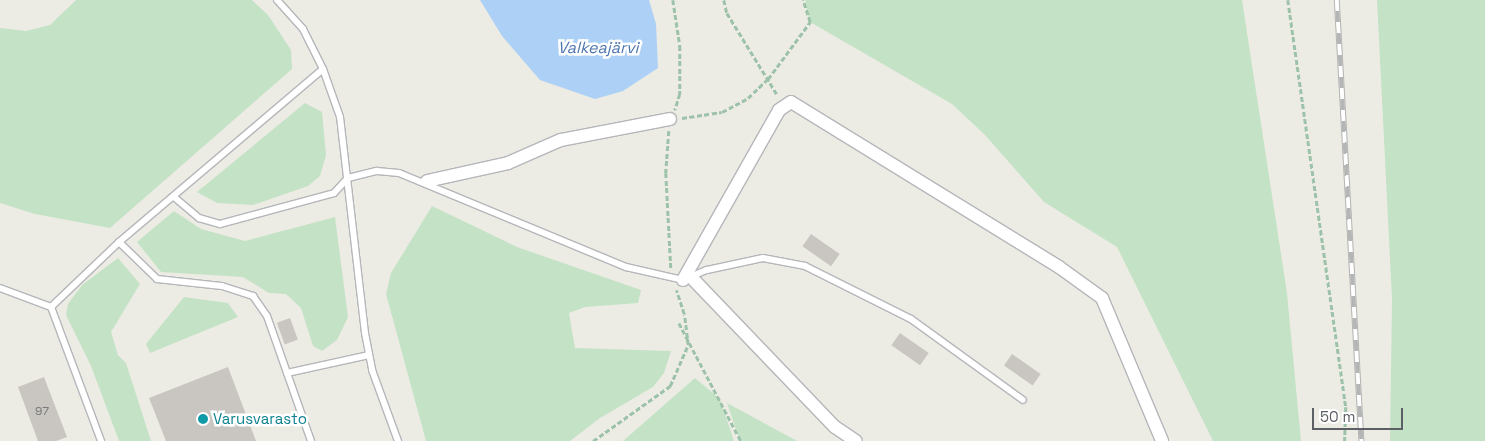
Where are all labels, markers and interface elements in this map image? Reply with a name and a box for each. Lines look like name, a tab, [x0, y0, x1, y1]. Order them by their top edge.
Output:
water label: Valkeajärvi	[557, 38, 639, 58]
scale bar	[1315, 398, 1406, 430]
house number: 97	[35, 405, 49, 419]
text: 50 m	[1320, 407, 1355, 426]
place label: Varusvarasto	[213, 410, 307, 428]
marker: Varusvarasto	[197, 413, 209, 425]

